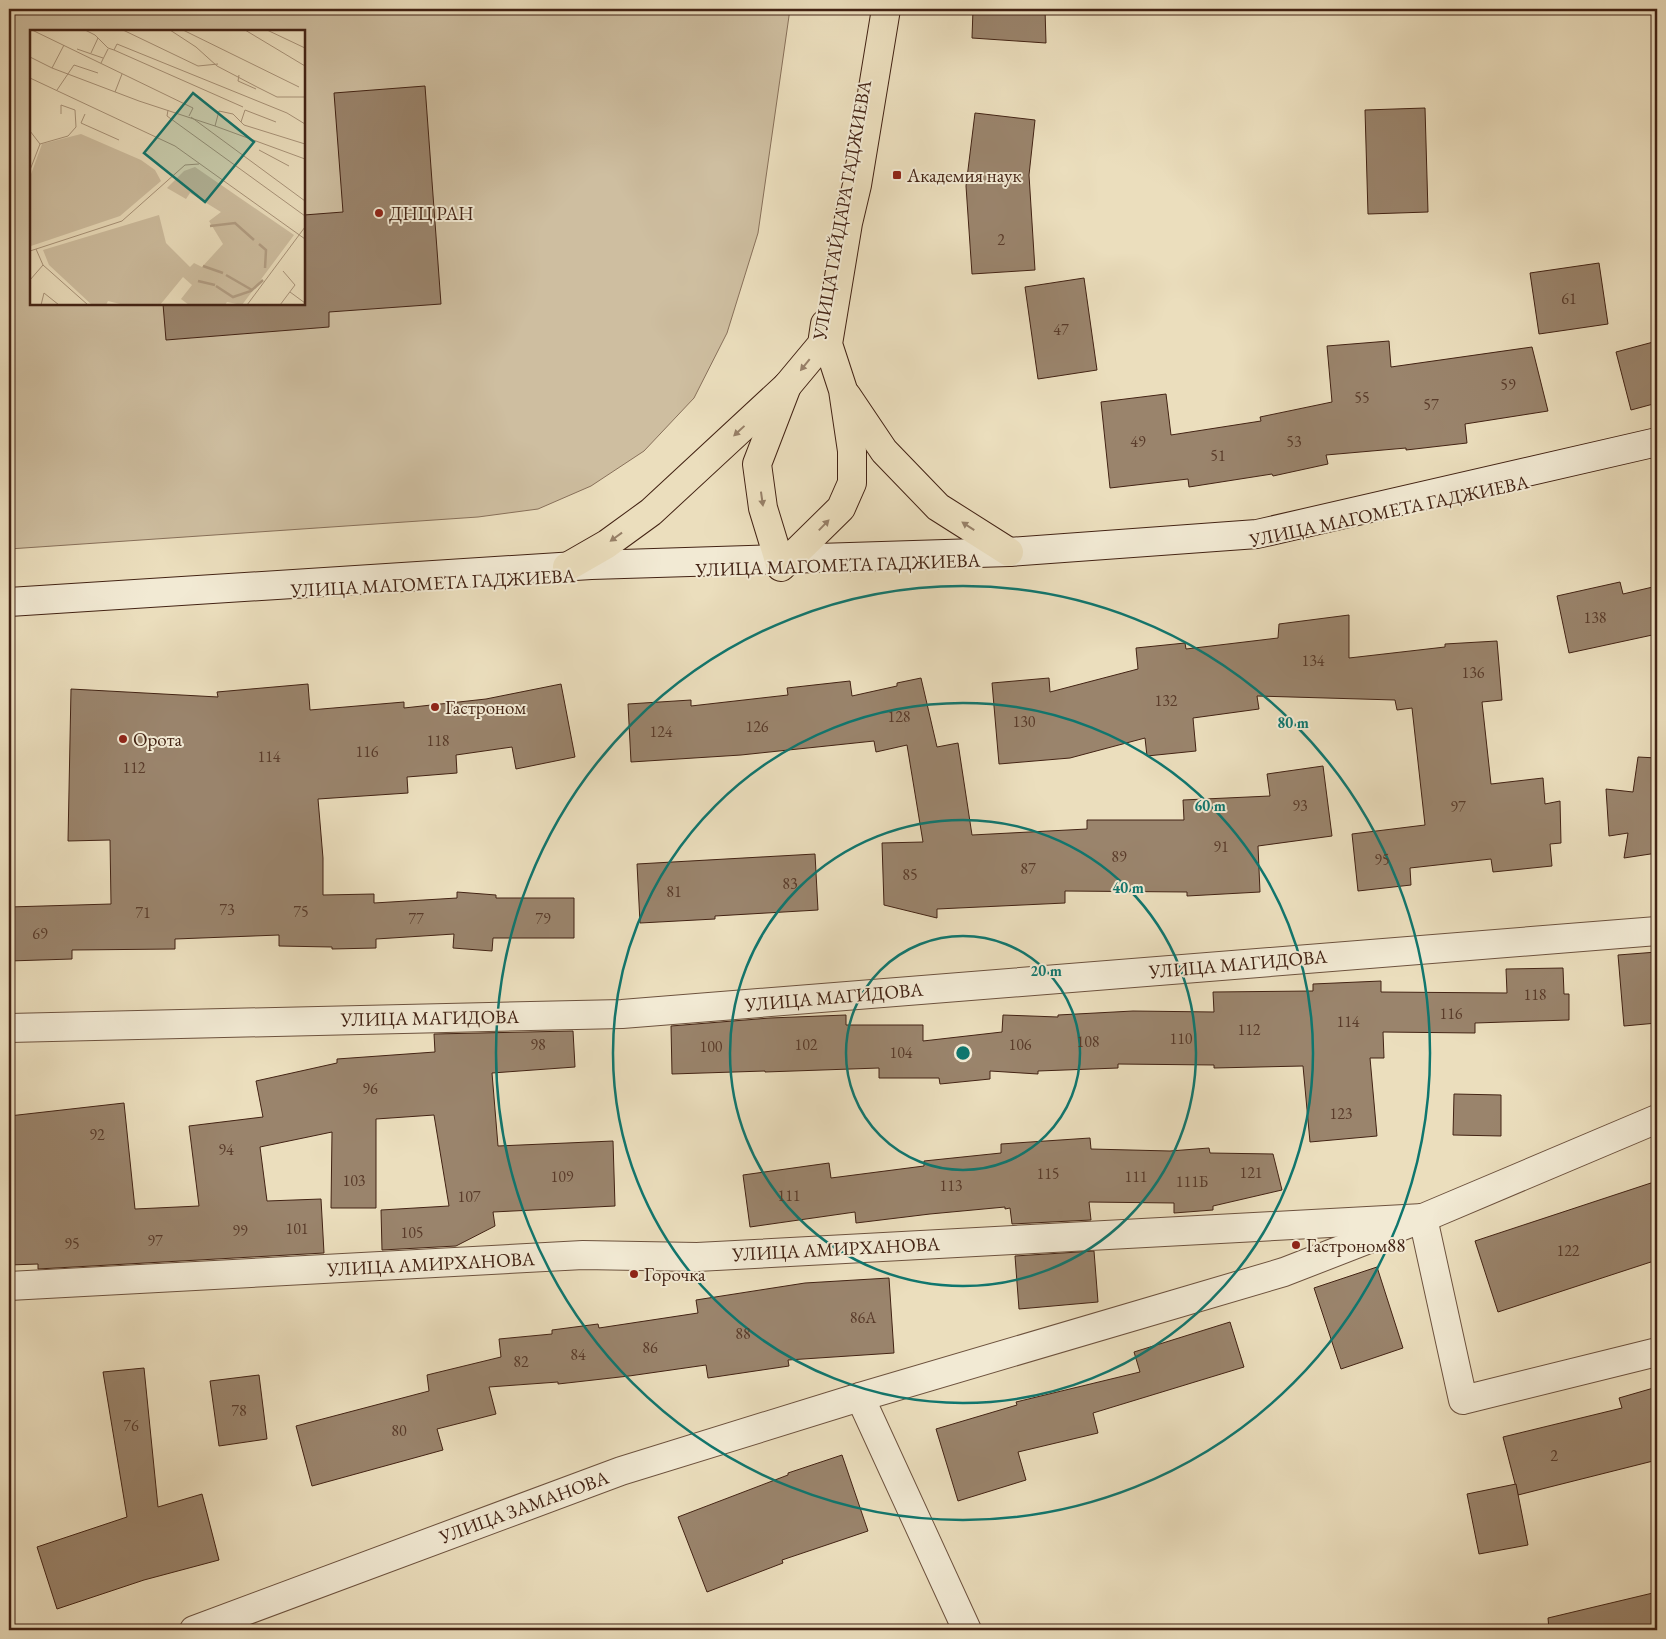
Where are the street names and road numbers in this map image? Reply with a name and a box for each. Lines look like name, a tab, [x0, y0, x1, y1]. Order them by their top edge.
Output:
street label: УЛИЦА ГАЙДАРА ГАДЖИЕВА	[807, 77, 877, 343]
street label: УЛИЦА МАГОМЕТА ГАДЖИЕВА	[1246, 469, 1532, 553]
street label: УЛИЦА МАГОМЕТА ГАДЖИЕВА	[694, 548, 982, 583]
street label: УЛИЦА МАГОМЕТА ГАДЖИЕВА	[289, 563, 577, 603]
street label: УЛИЦА МАГИДОВА	[1147, 944, 1329, 984]
street label: УЛИЦА МАГИДОВА	[743, 977, 925, 1017]
street label: УЛИЦА МАГИДОВА	[339, 1004, 520, 1032]
street label: УЛИЦА АМИРХАНОВА	[730, 1231, 941, 1267]
street label: УЛИЦА АМИРХАНОВА	[325, 1246, 536, 1282]
street label: УЛИЦА ЗАМАНОВА	[435, 1464, 613, 1550]

